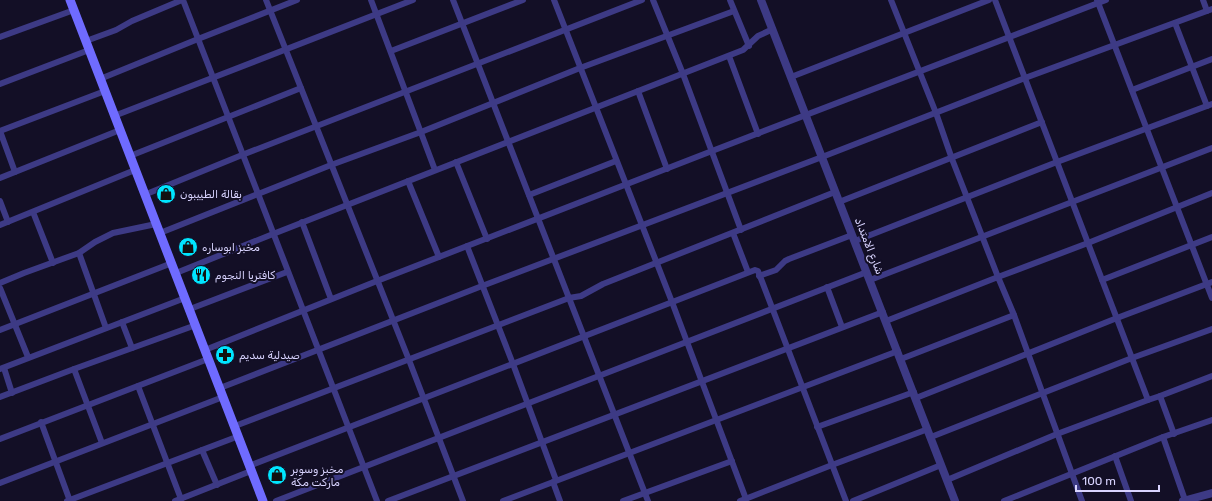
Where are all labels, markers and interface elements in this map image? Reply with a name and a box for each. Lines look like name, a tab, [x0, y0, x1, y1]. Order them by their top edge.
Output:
shop icon: بقالة الطييبون	[155, 183, 177, 205]
place label: بقالة الطييبون	[180, 188, 242, 202]
street label: شارع الامتداد	[850, 216, 886, 277]
shop icon: مخبز ابوساره	[177, 236, 199, 258]
place label: مخبز ابوساره	[202, 241, 260, 255]
restaurant icon: كافتريا النجوم	[190, 264, 212, 286]
place label: كافتريا النجوم	[215, 269, 275, 283]
pharmacy icon: صيدلية سديم	[214, 344, 236, 366]
place label: صيدلية سديم	[239, 349, 300, 363]
place label: مخبز وسوبر ماركت مكة	[290, 463, 343, 489]
shop icon: مخبز وسوبر ماركت مكة	[266, 464, 288, 486]
scale bar	[1076, 467, 1159, 493]
text: 100 m	[1082, 474, 1116, 488]

